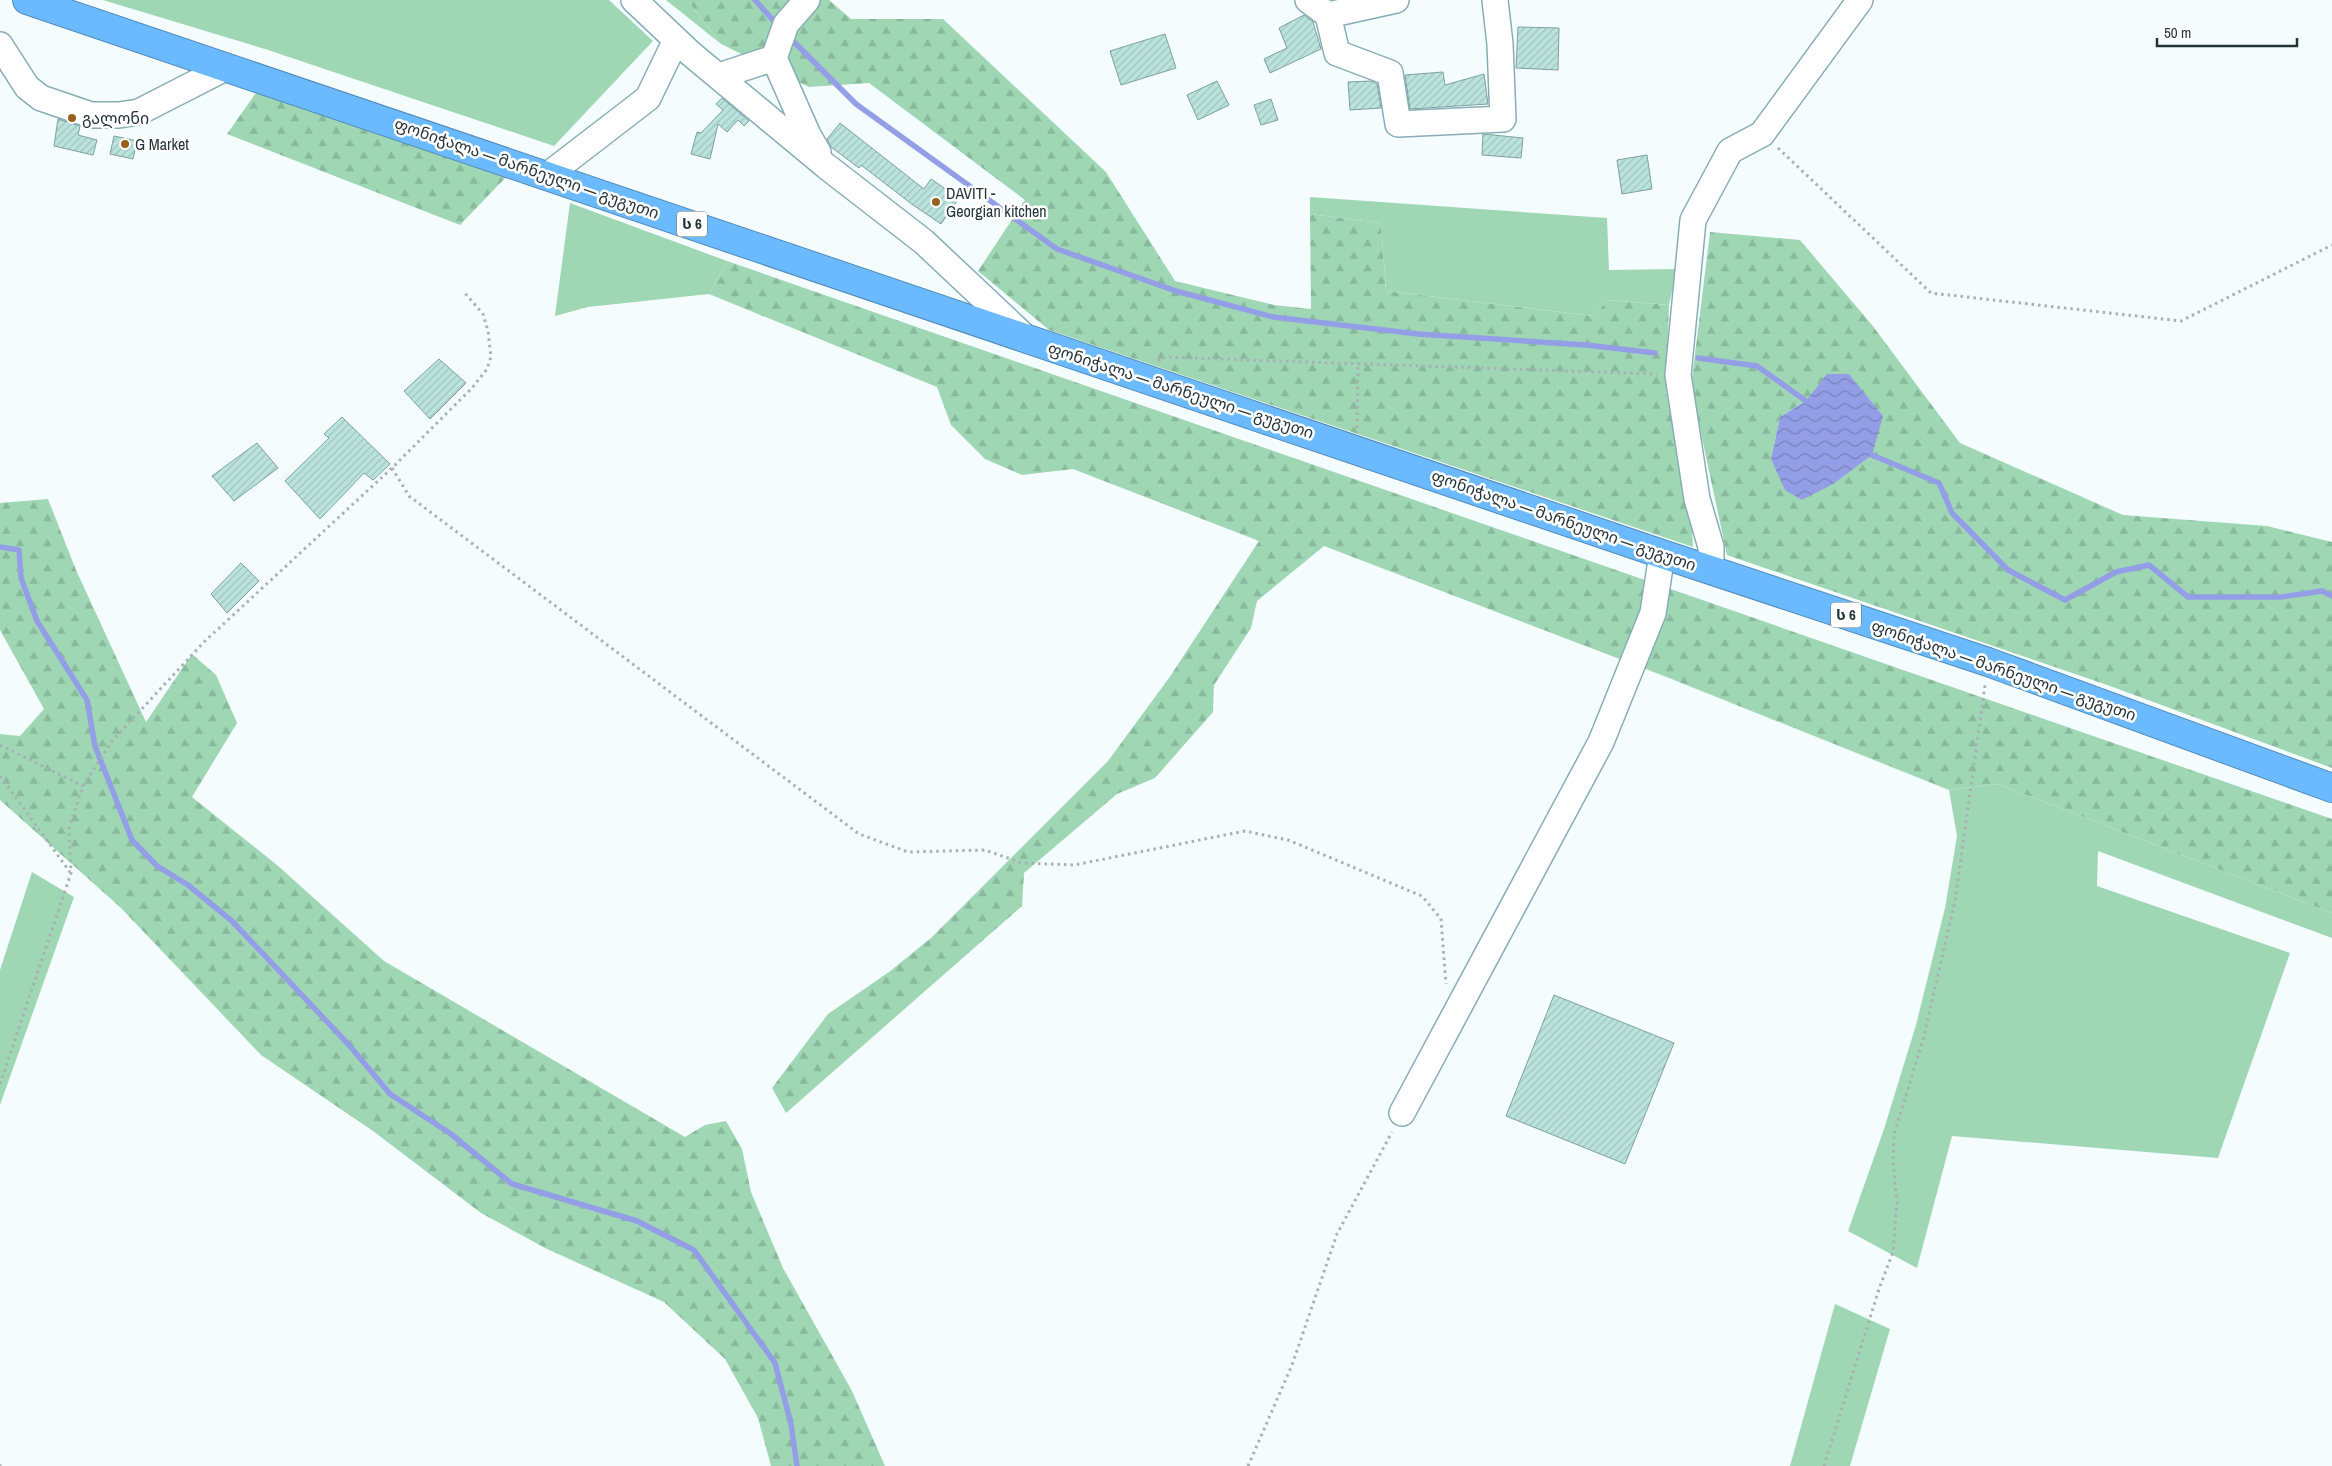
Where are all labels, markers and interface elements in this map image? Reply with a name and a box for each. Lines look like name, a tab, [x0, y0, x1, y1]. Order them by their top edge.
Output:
scale bar	[2157, 15, 2297, 47]
text: 50 m	[2164, 22, 2191, 43]
place label: გალონი	[82, 107, 149, 129]
marker: გალონი	[66, 112, 78, 124]
street label: ფონიჭალა — მარნეული — გუგუთი	[392, 112, 662, 224]
place label: G Market	[135, 133, 189, 155]
marker: G Market	[119, 138, 131, 150]
place label: DAVITI - Georgian kitchen	[946, 182, 1047, 222]
marker: DAVITI - Georgian kitchen	[930, 196, 942, 208]
road number: ს 6	[677, 212, 707, 236]
street label: ფონიჭალა — მარნეული — გუგუთი	[1045, 337, 1317, 443]
street label: ფონიჭალა — მარნეული — გუგუთი	[1429, 464, 1699, 576]
road number: ს 6	[1831, 602, 1861, 628]
street label: ფონიჭალა — მარნეული — გუგუთი	[1869, 614, 2139, 726]

